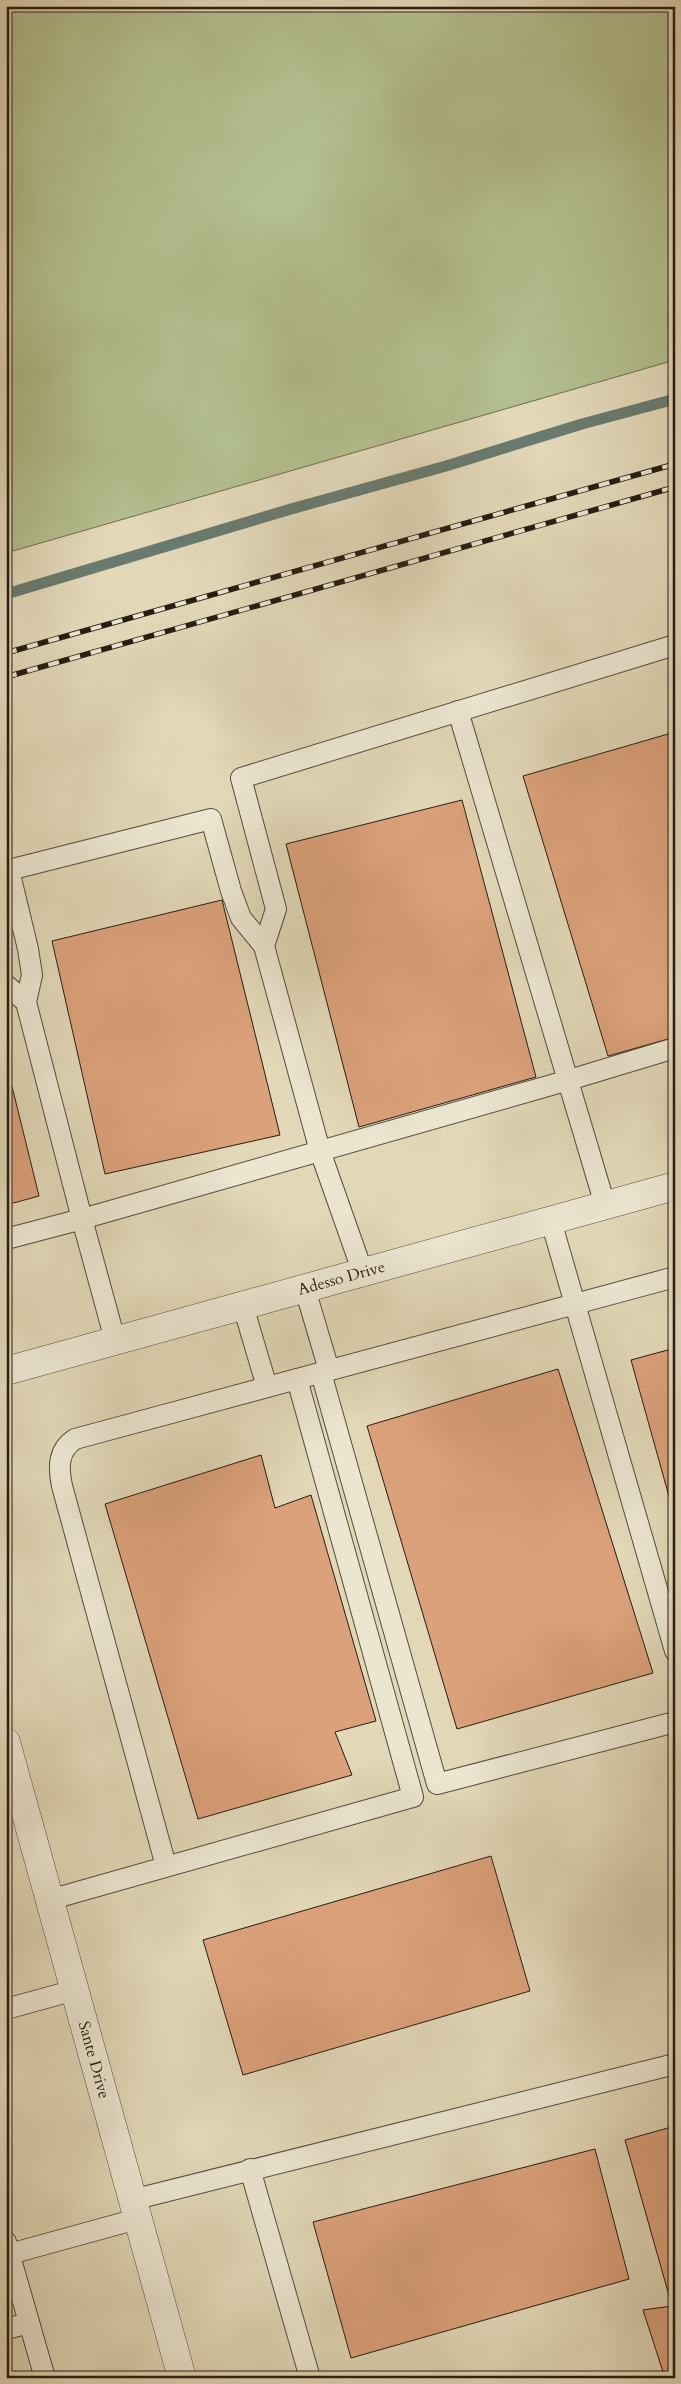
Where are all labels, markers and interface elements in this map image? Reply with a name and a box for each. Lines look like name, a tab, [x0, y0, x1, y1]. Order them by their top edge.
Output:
street label: Adesso Drive	[295, 1256, 387, 1301]
street label: Sante Drive	[73, 2019, 115, 2101]

